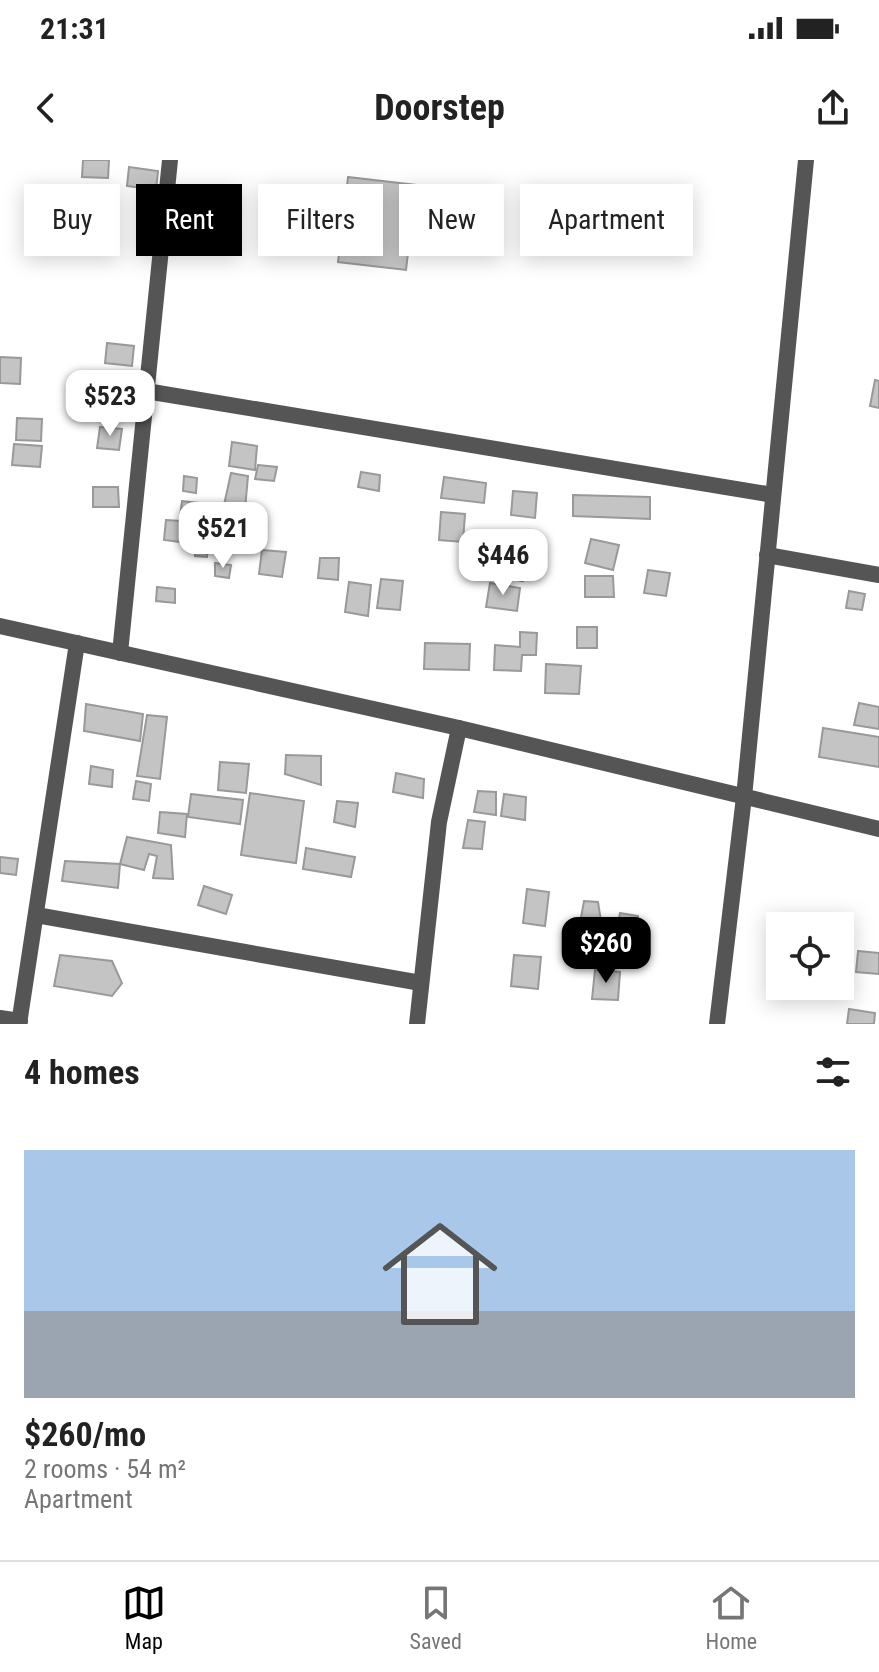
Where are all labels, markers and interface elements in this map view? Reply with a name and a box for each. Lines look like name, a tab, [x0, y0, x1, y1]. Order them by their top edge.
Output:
text: 21:31	[40, 11, 109, 46]
icon: back	[24, 86, 68, 130]
icon: share	[811, 86, 855, 130]
text: Doorstep	[374, 87, 505, 129]
chip: Buy	[24, 184, 120, 256]
chip: Rent	[136, 184, 242, 256]
chip: Filters	[258, 184, 383, 256]
chip: New	[399, 184, 504, 256]
chip: Apartment	[520, 184, 693, 256]
pin: $523	[63, 370, 157, 438]
text: $523	[84, 381, 136, 411]
pin: $521	[176, 502, 270, 570]
text: $521	[197, 513, 249, 543]
pin: $446	[456, 529, 550, 597]
text: $446	[477, 540, 529, 570]
map controls	[766, 912, 854, 1000]
button: locate	[766, 912, 854, 1000]
pin: $260	[559, 917, 653, 985]
text: $260	[580, 928, 632, 958]
icon: filters	[811, 1050, 855, 1094]
text: 4 homes	[24, 1052, 140, 1092]
icon: home	[368, 1202, 512, 1346]
text: $260/mo	[24, 1414, 146, 1454]
text: 2 rooms · 54 m²	[24, 1454, 186, 1484]
text: Apartment	[24, 1484, 133, 1514]
tab: Map	[122, 1581, 166, 1654]
tab: Saved	[410, 1581, 462, 1654]
tab: Home	[706, 1581, 757, 1654]

